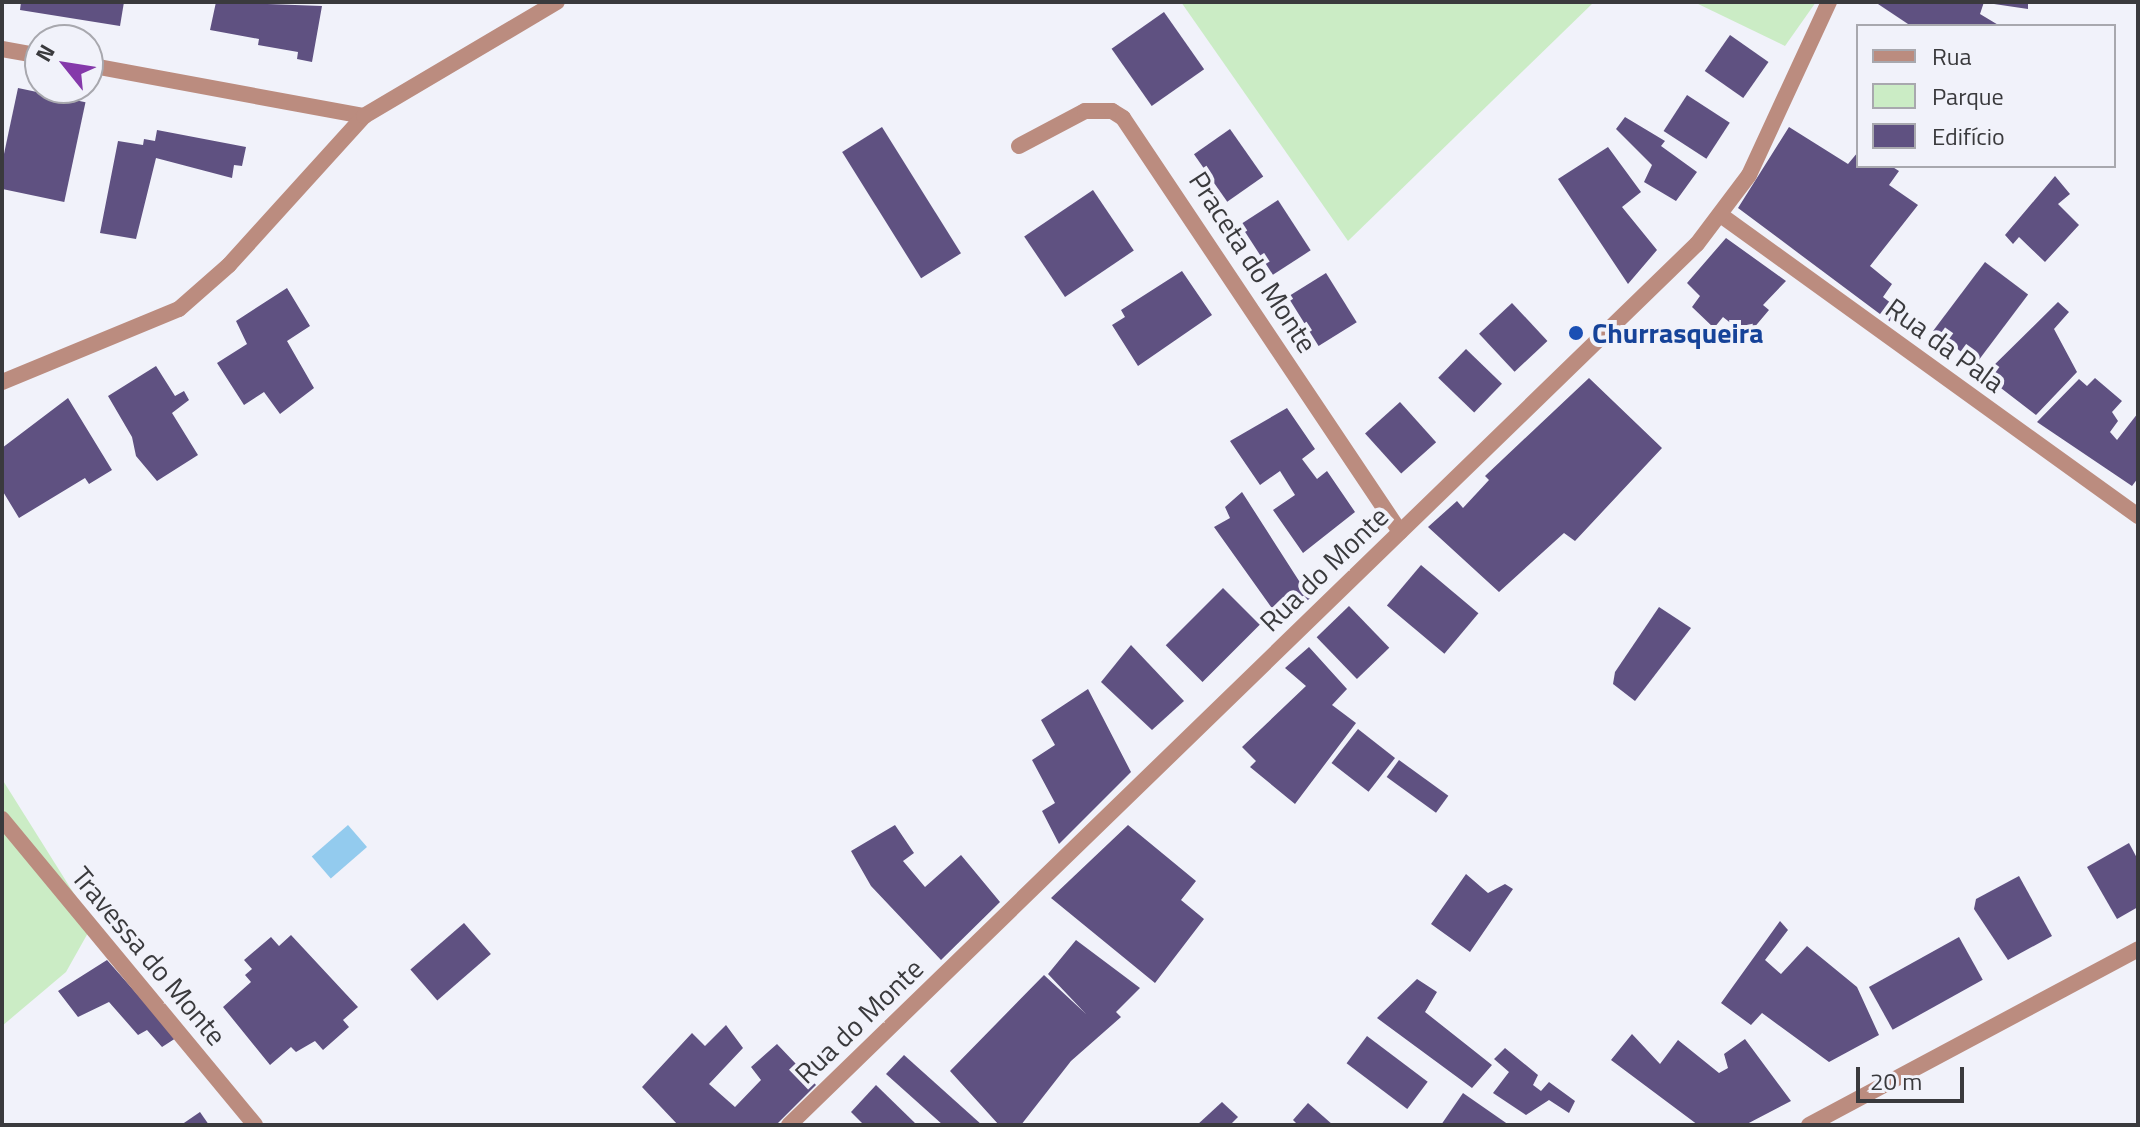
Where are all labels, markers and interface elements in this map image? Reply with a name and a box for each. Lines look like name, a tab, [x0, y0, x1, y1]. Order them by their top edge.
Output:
north arrow	[24, 24, 104, 104]
legend	[1856, 24, 2116, 168]
text: N	[26, 38, 63, 68]
text: Rua	[1932, 38, 1971, 74]
text: Parque	[1932, 78, 2004, 114]
text: Edifício	[1932, 118, 2005, 154]
street label: Praceta do Monte	[1182, 165, 1324, 359]
street label: Rua da Pala	[1879, 291, 2011, 399]
place label: Churrasqueira	[1592, 316, 1763, 350]
marker: Churrasqueira	[1567, 324, 1585, 342]
street label: Rua do Monte	[1253, 500, 1395, 638]
street label: Travessa do Monte	[65, 860, 233, 1052]
street label: Rua do Monte	[788, 952, 930, 1090]
scale bar	[1860, 1051, 1968, 1101]
text: 20 m	[1870, 1063, 1922, 1099]

